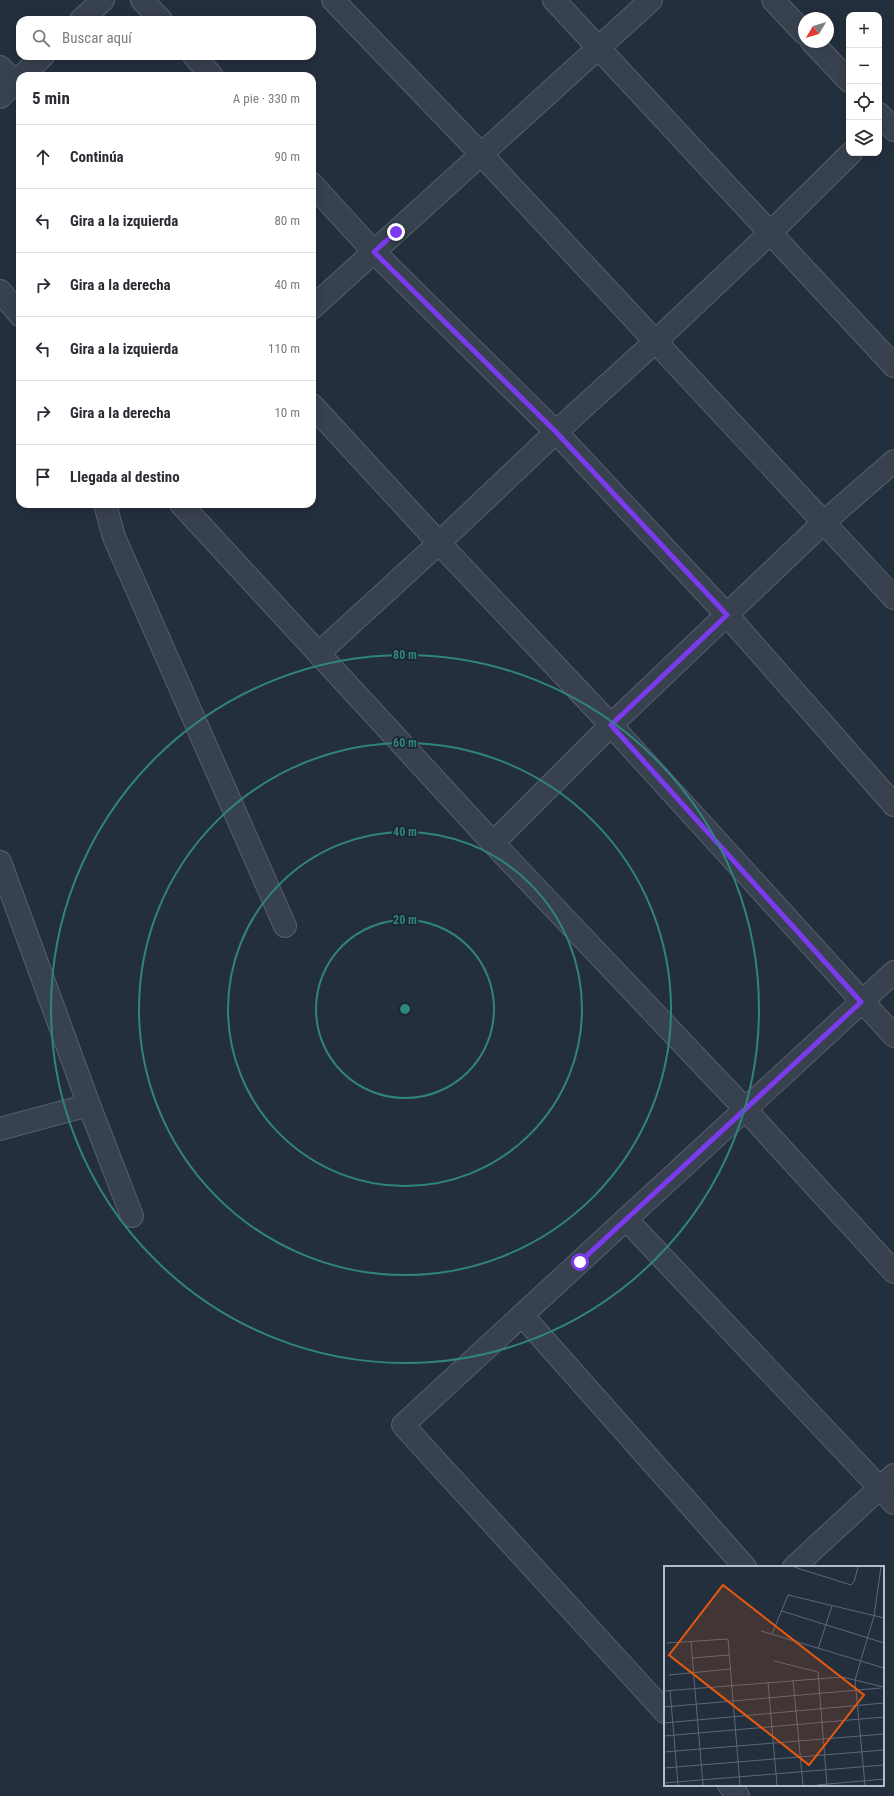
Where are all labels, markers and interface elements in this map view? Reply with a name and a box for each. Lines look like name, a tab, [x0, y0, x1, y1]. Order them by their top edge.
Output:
north arrow	[798, 12, 834, 48]
map controls	[846, 12, 882, 156]
button: +	[846, 12, 882, 48]
search box	[16, 16, 316, 60]
icon: search	[30, 27, 52, 49]
text: Buscar aquí	[62, 29, 132, 47]
button: −	[846, 48, 882, 84]
button: locate	[846, 84, 882, 120]
text: 5 min	[32, 88, 70, 108]
text: A pie · 330 m	[233, 91, 300, 106]
button: layers	[846, 120, 882, 156]
icon: ahead	[32, 146, 54, 168]
text: Continúa	[70, 148, 124, 166]
text: 90 m	[274, 149, 300, 164]
icon: left	[32, 210, 54, 232]
text: Gira a la izquierda	[70, 212, 178, 230]
text: 80 m	[274, 213, 300, 228]
route end	[387, 223, 405, 241]
icon: right	[32, 274, 54, 296]
text: Gira a la derecha	[70, 276, 171, 294]
text: 40 m	[274, 277, 300, 292]
icon: left	[32, 338, 54, 360]
text: Gira a la izquierda	[70, 340, 178, 358]
text: 110 m	[268, 341, 300, 356]
icon: right	[32, 402, 54, 424]
text: Gira a la derecha	[70, 404, 171, 422]
text: 10 m	[274, 405, 300, 420]
icon: arrive	[32, 466, 54, 488]
text: Llegada al destino	[70, 468, 180, 486]
text: 80 m	[393, 648, 417, 662]
text: 60 m	[393, 736, 417, 750]
text: 40 m	[393, 825, 417, 839]
text: 20 m	[393, 913, 417, 927]
centre of rings	[398, 1002, 412, 1016]
route start	[571, 1253, 589, 1271]
inset map	[664, 1566, 884, 1786]

